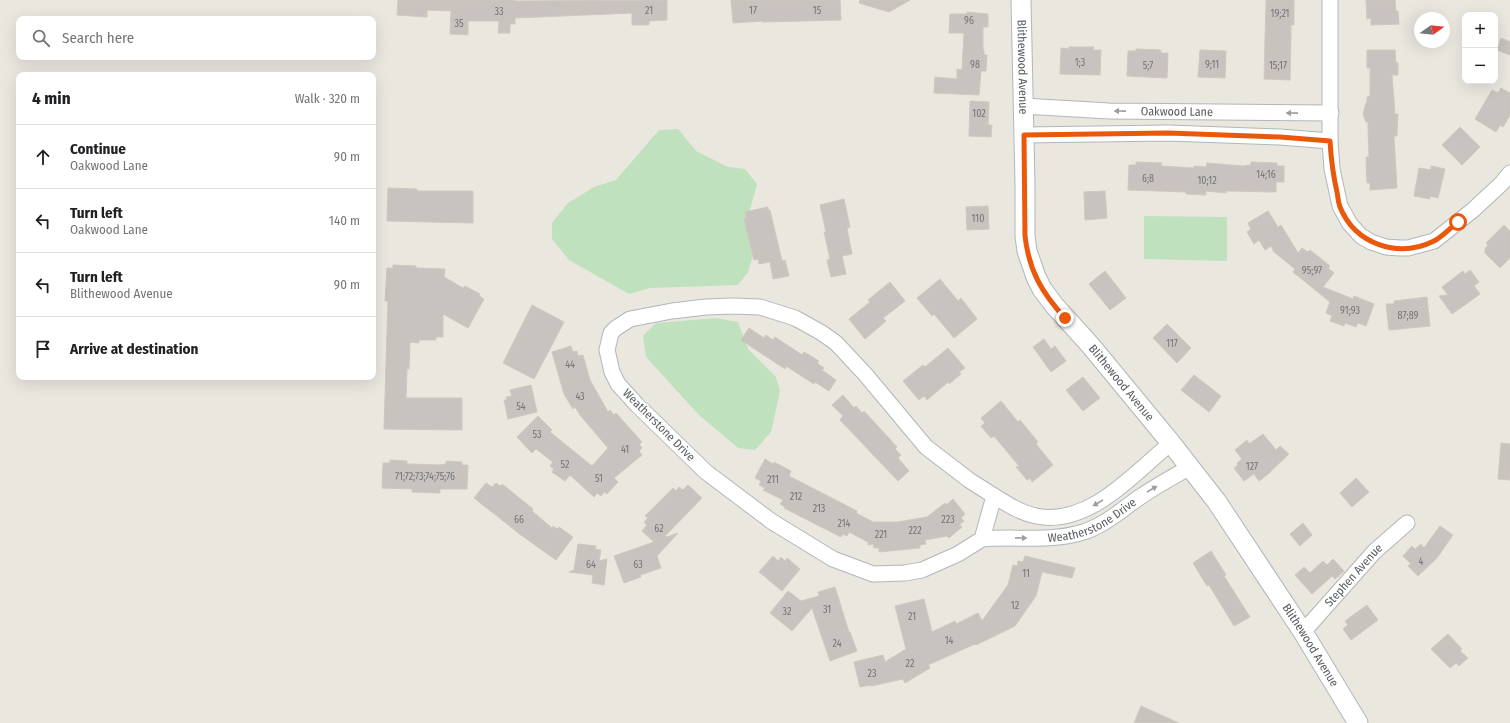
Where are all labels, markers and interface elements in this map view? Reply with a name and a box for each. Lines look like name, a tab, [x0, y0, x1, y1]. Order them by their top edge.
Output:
house number: 21	[645, 5, 653, 17]
house number: 17	[749, 5, 757, 17]
house number: 15	[813, 5, 822, 17]
house number: 33	[494, 6, 504, 18]
house number: 19;21	[1271, 8, 1289, 20]
north arrow	[1414, 12, 1450, 48]
map controls	[1462, 12, 1498, 84]
button: +	[1462, 12, 1498, 48]
house number: 96	[964, 15, 974, 27]
search box	[16, 16, 376, 60]
house number: 35	[454, 18, 464, 30]
street label: Blithewood Avenue	[1014, 19, 1030, 115]
icon: search	[30, 27, 52, 49]
text: Search here	[62, 29, 134, 47]
button: −	[1462, 48, 1498, 84]
house number: 1;3	[1075, 57, 1086, 69]
house number: 98	[970, 59, 980, 71]
house number: 9;11	[1205, 59, 1219, 71]
house number: 5;7	[1143, 60, 1153, 72]
house number: 15;17	[1269, 60, 1287, 72]
text: 4 min	[32, 88, 71, 109]
text: Walk · 320 m	[295, 91, 360, 106]
street label: Oakwood Lane	[1141, 104, 1213, 119]
house number: 102	[972, 108, 986, 120]
one-way arrow	[1113, 108, 1126, 114]
one-way arrow	[1285, 110, 1298, 116]
text: Continue	[70, 140, 126, 158]
icon: ahead	[32, 146, 54, 168]
text: 90 m	[334, 149, 360, 164]
text: Oakwood Lane	[70, 158, 148, 173]
house number: 14;16	[1256, 169, 1276, 181]
house number: 6;8	[1142, 173, 1154, 185]
house number: 10;12	[1197, 175, 1217, 187]
text: Turn left	[70, 204, 123, 222]
icon: left	[32, 210, 54, 232]
text: 140 m	[329, 213, 360, 228]
house number: 110	[972, 213, 984, 225]
route start	[1449, 213, 1467, 231]
text: Oakwood Lane	[70, 222, 148, 237]
house number: 95;97	[1302, 265, 1322, 277]
text: Turn left	[70, 268, 123, 286]
icon: left	[32, 274, 54, 296]
text: 90 m	[334, 277, 360, 292]
text: Blithewood Avenue	[70, 286, 173, 301]
house number: 91;93	[1340, 305, 1360, 317]
route end	[1056, 309, 1074, 327]
house number: 87;89	[1398, 310, 1419, 322]
icon: arrive	[32, 338, 54, 360]
house number: 117	[1166, 338, 1178, 350]
text: Arrive at destination	[70, 340, 198, 358]
street label: Blithewood Avenue	[1086, 342, 1157, 424]
house number: 44	[565, 359, 575, 371]
street label: Weatherstone Drive	[620, 386, 698, 464]
house number: 43	[575, 391, 585, 403]
house number: 54	[516, 401, 526, 413]
house number: 53	[532, 429, 542, 441]
house number: 41	[621, 444, 629, 456]
house number: 52	[561, 459, 570, 471]
house number: 127	[1246, 461, 1258, 473]
house number: 71;72;73;74;75;76	[395, 471, 455, 483]
house number: 51	[595, 473, 603, 485]
house number: 211	[767, 474, 779, 486]
one-way arrow	[1146, 486, 1158, 493]
house number: 212	[790, 491, 803, 503]
street label: Weatherstone Drive	[1047, 495, 1139, 545]
one-way arrow	[1092, 499, 1104, 506]
house number: 213	[813, 503, 826, 515]
house number: 66	[514, 514, 524, 526]
house number: 223	[941, 514, 955, 526]
house number: 214	[838, 518, 851, 530]
house number: 62	[654, 523, 664, 535]
house number: 222	[908, 525, 922, 537]
house number: 221	[875, 529, 887, 541]
one-way arrow	[1015, 535, 1028, 541]
street label: Stephen Avenue	[1322, 541, 1385, 610]
house number: 4	[1419, 556, 1424, 568]
house number: 64	[586, 559, 596, 571]
house number: 63	[633, 559, 643, 571]
house number: 11	[1022, 568, 1030, 580]
house number: 12	[1011, 600, 1020, 612]
street label: Blithewood Avenue	[1279, 601, 1341, 689]
house number: 31	[823, 604, 831, 616]
house number: 32	[783, 606, 792, 618]
house number: 21	[908, 611, 916, 623]
house number: 14	[945, 635, 954, 647]
house number: 24	[832, 638, 842, 650]
house number: 22	[906, 658, 915, 670]
house number: 23	[868, 668, 877, 680]

